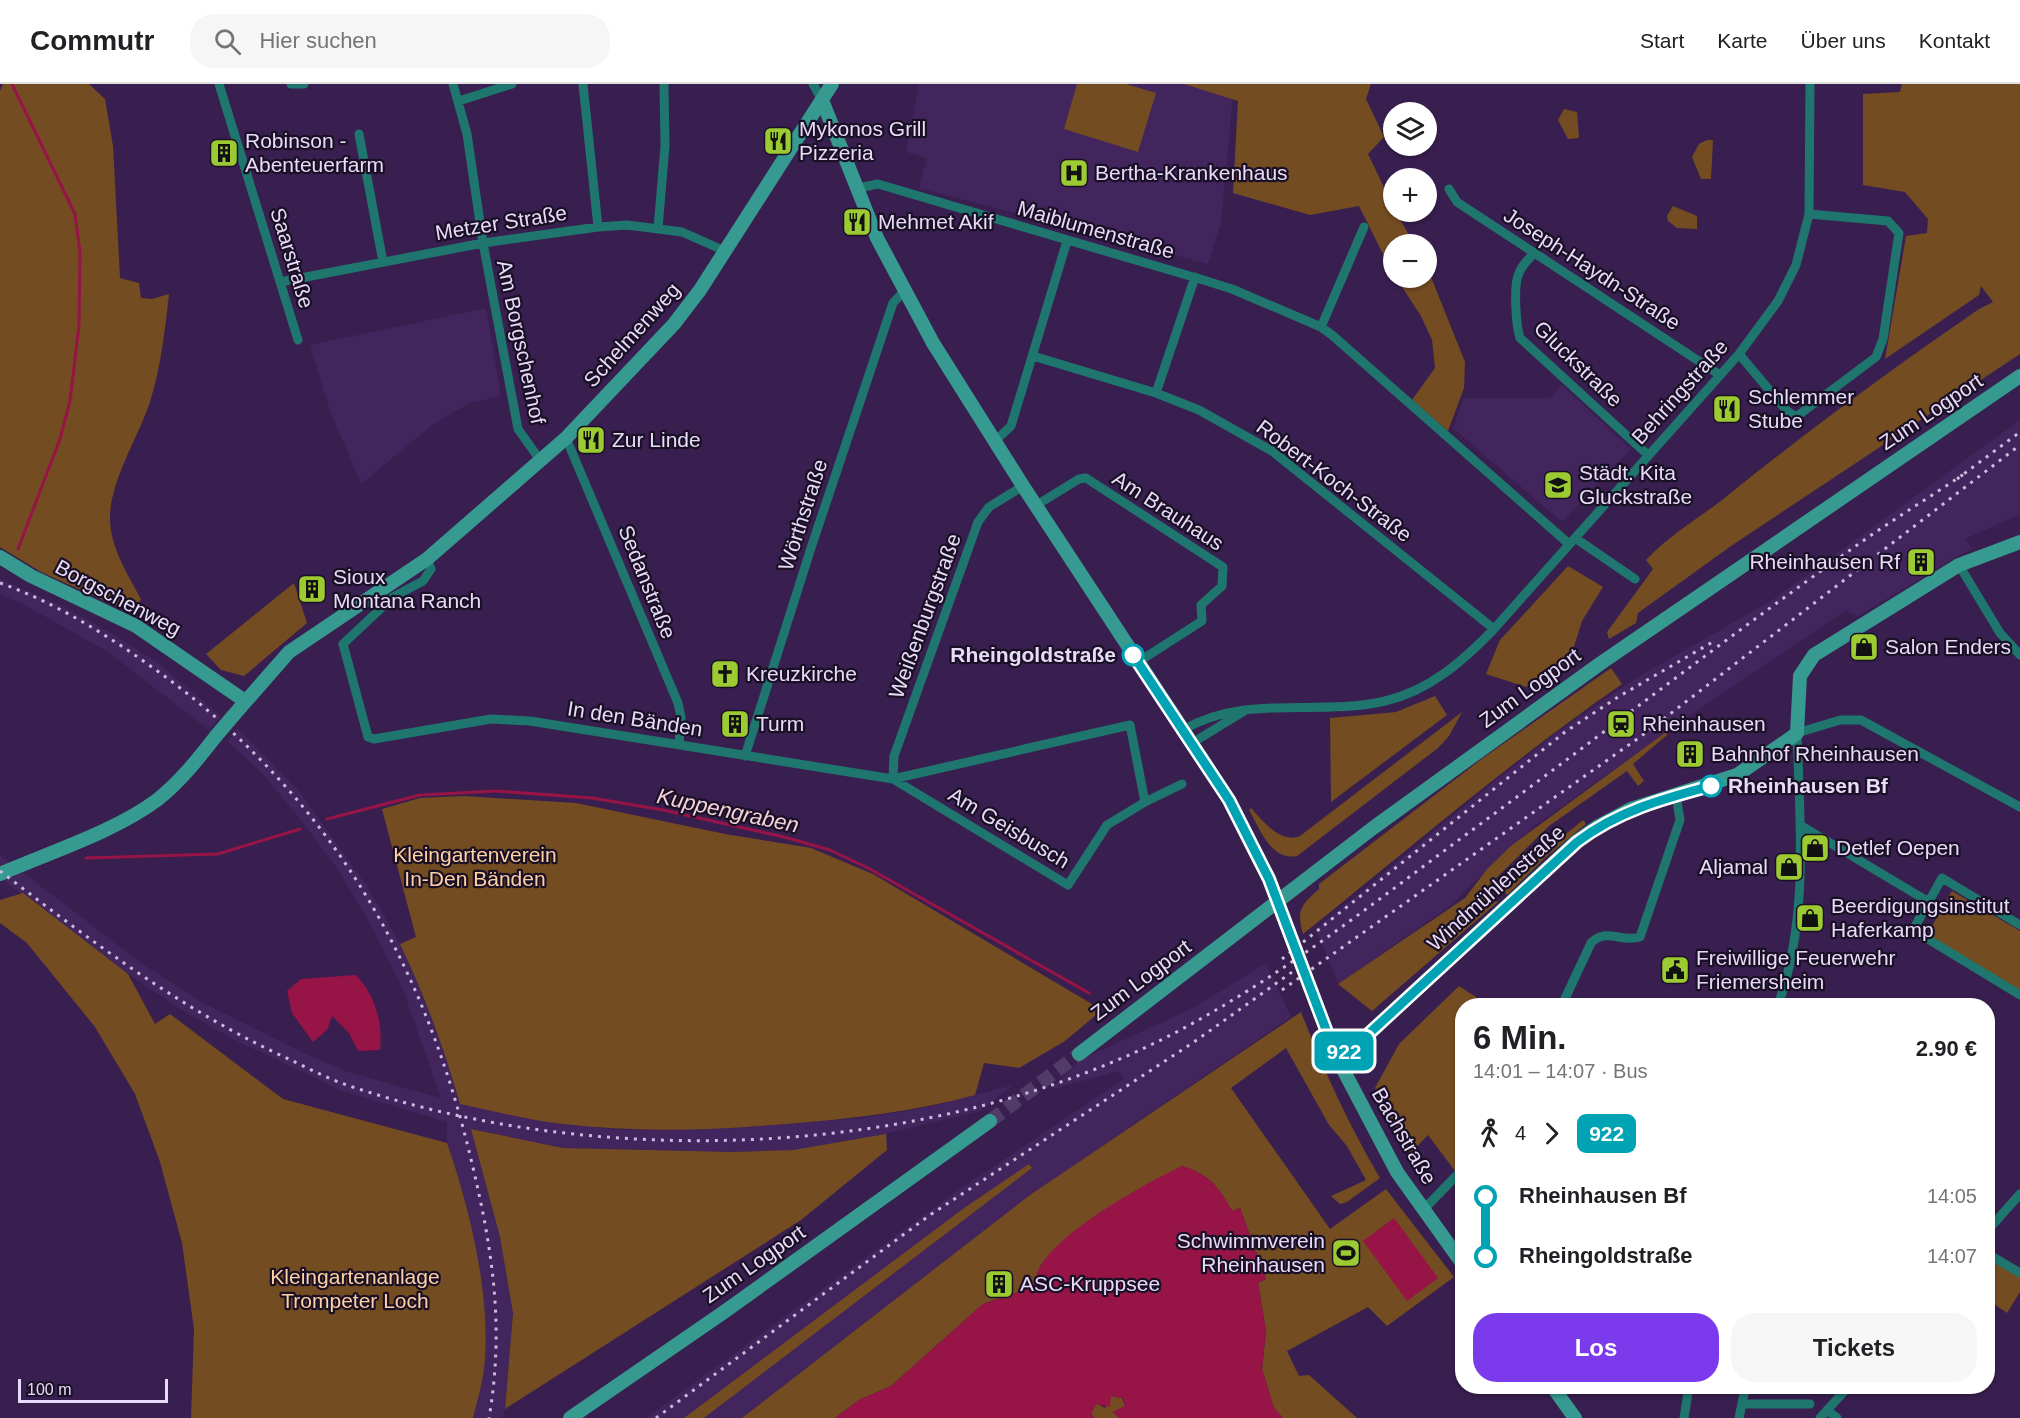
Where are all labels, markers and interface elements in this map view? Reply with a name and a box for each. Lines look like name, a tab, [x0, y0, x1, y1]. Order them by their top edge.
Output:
search box	[190, 14, 610, 68]
text: Commutr	[30, 25, 154, 56]
icon: search	[211, 25, 244, 58]
text: Hier suchen	[259, 28, 377, 53]
text: Start	[1640, 29, 1684, 52]
text: Karte	[1717, 29, 1768, 52]
text: Über uns	[1801, 29, 1886, 52]
text: Kontakt	[1919, 29, 1990, 52]
map controls	[1383, 102, 1437, 288]
button: layers	[1383, 102, 1437, 156]
place label: Mykonos Grill Pizzeria	[799, 117, 926, 164]
restaurant icon: Mykonos Grill Pizzeria	[762, 125, 794, 157]
place label: Robinson - Abenteuerfarm	[245, 129, 384, 176]
building icon: Robinson - Abenteuerfarm	[208, 137, 240, 169]
hospital icon: Bertha-Krankenhaus	[1058, 157, 1090, 189]
place label: Bertha-Krankenhaus	[1095, 161, 1288, 184]
button: +	[1383, 168, 1437, 222]
street label: Maiblumenstraße	[1015, 196, 1177, 263]
street label: Metzer Straße	[433, 201, 568, 244]
street label: Joseph-Haydn-Straße	[1500, 203, 1685, 334]
street label: Saarstraße	[266, 205, 319, 311]
restaurant icon: Mehmet Akif	[841, 206, 873, 238]
place label: Mehmet Akif	[878, 210, 994, 233]
button: −	[1383, 234, 1437, 288]
street label: Am Borgschenhof	[493, 258, 550, 426]
street label: Schelmenweg	[579, 278, 684, 391]
street label: Gluckstraße	[1530, 316, 1627, 411]
street label: Behringstraße	[1627, 335, 1732, 448]
street label: Zum Logport	[1875, 369, 1987, 454]
place label: Schlemmer Stube	[1748, 385, 1854, 432]
restaurant icon: Schlemmer Stube	[1711, 393, 1743, 425]
street label: Robert-Koch-Straße	[1252, 415, 1416, 546]
restaurant icon: Zur Linde	[575, 424, 607, 456]
place label: Zur Linde	[612, 428, 701, 451]
street label: Wörthstraße	[774, 456, 831, 573]
place label: Städt. Kita Gluckstraße	[1579, 461, 1692, 508]
street label: Am Brauhaus	[1109, 466, 1228, 555]
school or university icon: Städt. Kita Gluckstraße	[1542, 469, 1574, 501]
street label: Sedanstraße	[614, 522, 681, 642]
street label: Weißenburgstraße	[884, 530, 965, 701]
building icon: Rheinhausen Rf	[1905, 546, 1937, 578]
place label: Rheinhausen Rf	[1749, 550, 1900, 573]
street label: Borgschenweg	[52, 555, 185, 640]
place label: Sioux Montana Ranch	[333, 565, 481, 612]
building icon: Sioux Montana Ranch	[296, 573, 328, 605]
shop icon: Salon Enders	[1848, 631, 1880, 663]
place label: Salon Enders	[1885, 635, 2011, 658]
place label: Rheingoldstraße	[950, 643, 1116, 666]
street label: Zum Logport	[1475, 643, 1585, 732]
marker: Rheingoldstraße	[1122, 644, 1144, 666]
church icon: Kreuzkirche	[709, 658, 741, 690]
place label: Kreuzkirche	[746, 662, 857, 685]
street label: In den Bänden	[566, 696, 704, 741]
building icon: Turm	[719, 708, 751, 740]
station icon: Rheinhausen	[1605, 708, 1637, 740]
place label: Turm	[756, 712, 804, 735]
place label: Rheinhausen	[1642, 712, 1766, 735]
building icon: Bahnhof Rheinhausen	[1674, 738, 1706, 770]
place label: Bahnhof Rheinhausen	[1711, 742, 1919, 765]
place label: Rheinhausen Bf	[1728, 774, 1889, 797]
marker: Rheinhausen Bf	[1700, 775, 1722, 797]
water label: Kuppengraben	[655, 783, 801, 838]
street label: Am Geisbusch	[945, 783, 1074, 873]
street label: Windmühlenstraße	[1422, 820, 1569, 955]
shop icon: Detlef Oepen	[1799, 832, 1831, 864]
place label: Detlef Oepen	[1836, 836, 1960, 859]
park label: Kleingartenverein In-Den Bänden	[393, 843, 557, 890]
shop icon: Aljamal	[1773, 851, 1805, 883]
place label: Aljamal	[1699, 855, 1768, 878]
place label: Beerdigungsinstitut Haferkamp	[1831, 894, 2010, 941]
shop icon: Beerdigungsinstitut Haferkamp	[1794, 902, 1826, 934]
street label: Zum Logport	[1086, 934, 1195, 1025]
place label: Freiwillige Feuerwehr Friemersheim	[1696, 946, 1896, 993]
public building icon: Freiwillige Feuerwehr Friemersheim	[1659, 954, 1691, 986]
text: 6 Min.	[1473, 1019, 1567, 1056]
line badge: 922	[1310, 1032, 1378, 1070]
text: 2.90 €	[1916, 1036, 1977, 1061]
text: 922	[1326, 1040, 1362, 1063]
text: 14:01 – 14:07 · Bus	[1473, 1060, 1648, 1082]
street label: Bachstraße	[1368, 1083, 1441, 1188]
icon: walk	[1473, 1117, 1506, 1150]
icon: forward	[1535, 1117, 1568, 1150]
text: 4	[1515, 1122, 1526, 1144]
text: 922	[1589, 1122, 1624, 1145]
text: Rheinhausen Bf	[1519, 1183, 1686, 1208]
text: 14:05	[1927, 1185, 1977, 1207]
street label: Zum Logport	[698, 1220, 809, 1307]
place label: Schwimmverein Rheinhausen	[1177, 1229, 1325, 1276]
sports icon: Schwimmverein Rheinhausen	[1330, 1237, 1362, 1269]
text: Rheingoldstraße	[1519, 1243, 1693, 1268]
text: 14:07	[1927, 1245, 1977, 1267]
park label: Kleingartenanlage Trompeter Loch	[270, 1265, 440, 1312]
building icon: ASC-Kruppsee	[983, 1268, 1015, 1300]
place label: ASC-Kruppsee	[1020, 1272, 1160, 1295]
button: Los	[1473, 1313, 1719, 1382]
button: Tickets	[1731, 1313, 1977, 1382]
scale bar	[18, 1376, 168, 1404]
text: 100 m	[27, 1381, 71, 1398]

